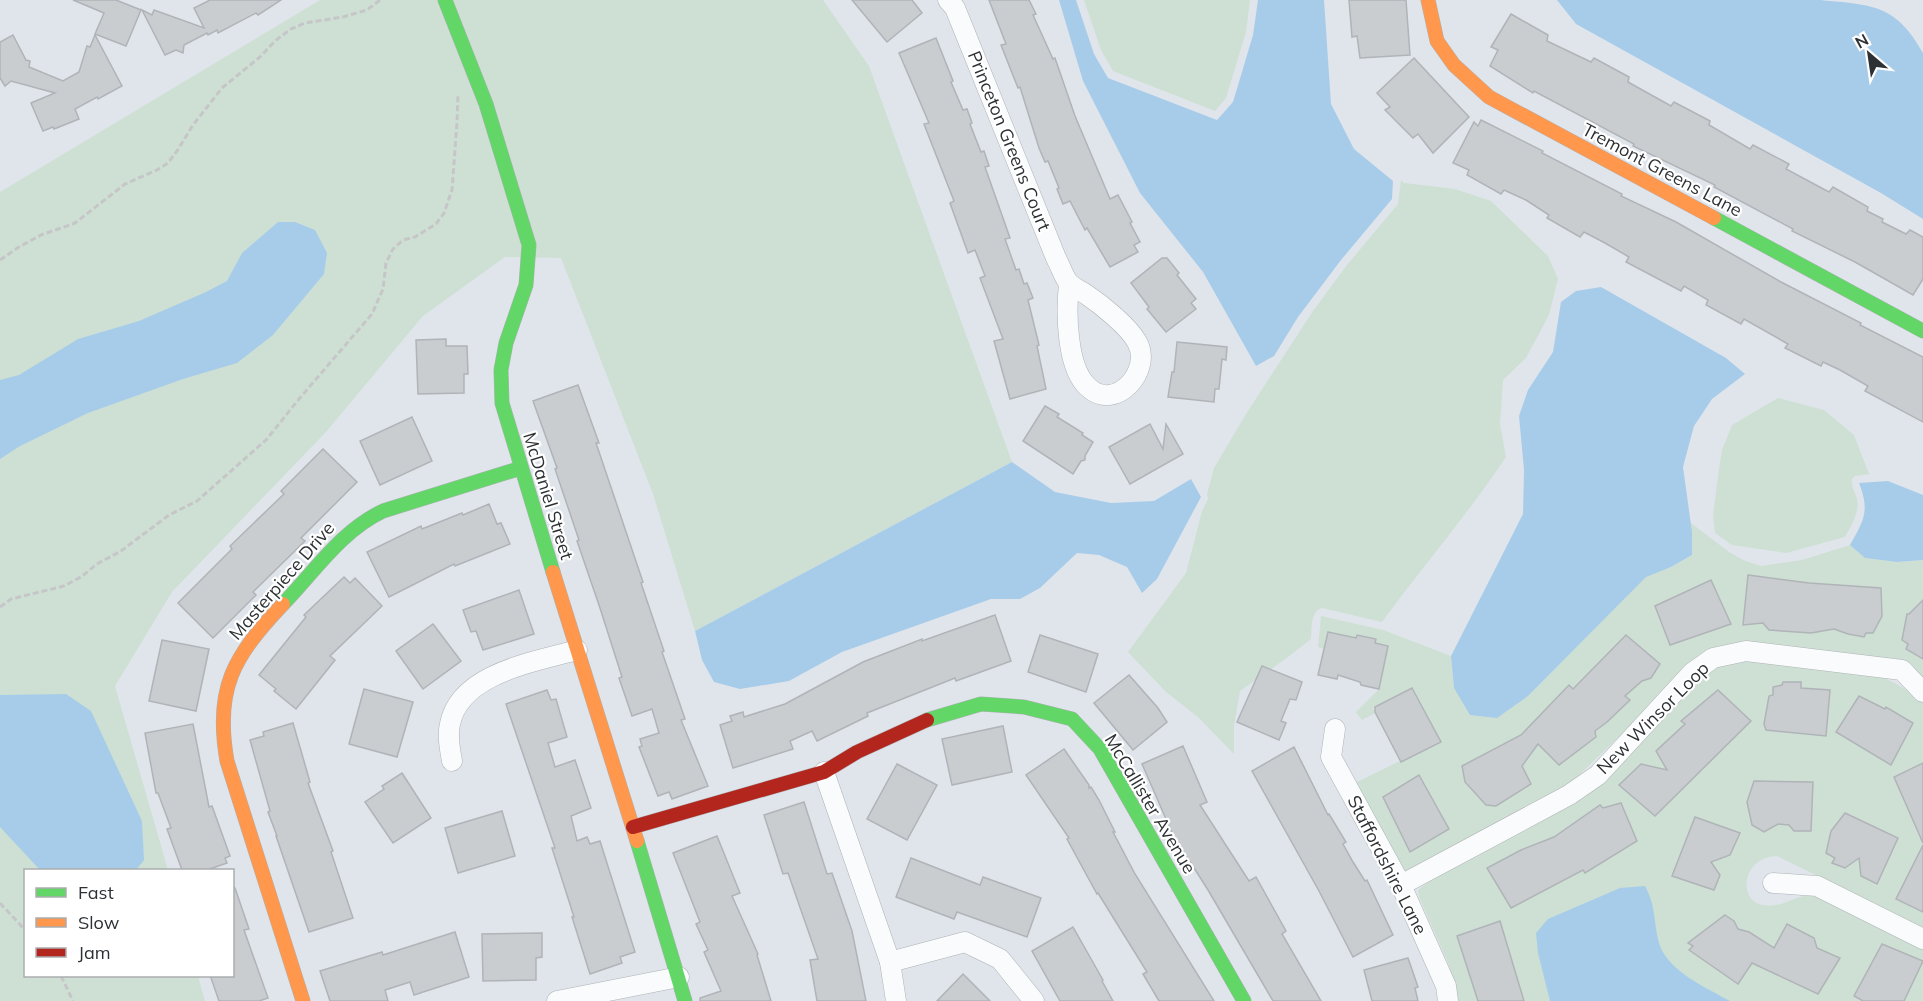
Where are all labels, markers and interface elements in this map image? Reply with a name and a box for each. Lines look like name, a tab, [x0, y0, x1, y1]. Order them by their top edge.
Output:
north arrow	[1839, 24, 1899, 84]
text: N	[1852, 29, 1872, 53]
street label: Princeton Greens Court	[963, 47, 1056, 234]
street label: Tremont Greens Lane	[1578, 118, 1746, 221]
street label: McDaniel Street	[518, 429, 579, 562]
street label: Masterpiece Drive	[224, 517, 339, 645]
street label: New Winsor Loop	[1592, 657, 1714, 779]
street label: McCallister Avenue	[1100, 730, 1201, 878]
street label: Staffordshire Lane	[1342, 791, 1432, 938]
legend	[24, 869, 234, 977]
text: Fast	[78, 881, 114, 904]
text: Slow	[78, 911, 120, 934]
text: Jam	[78, 941, 111, 964]

